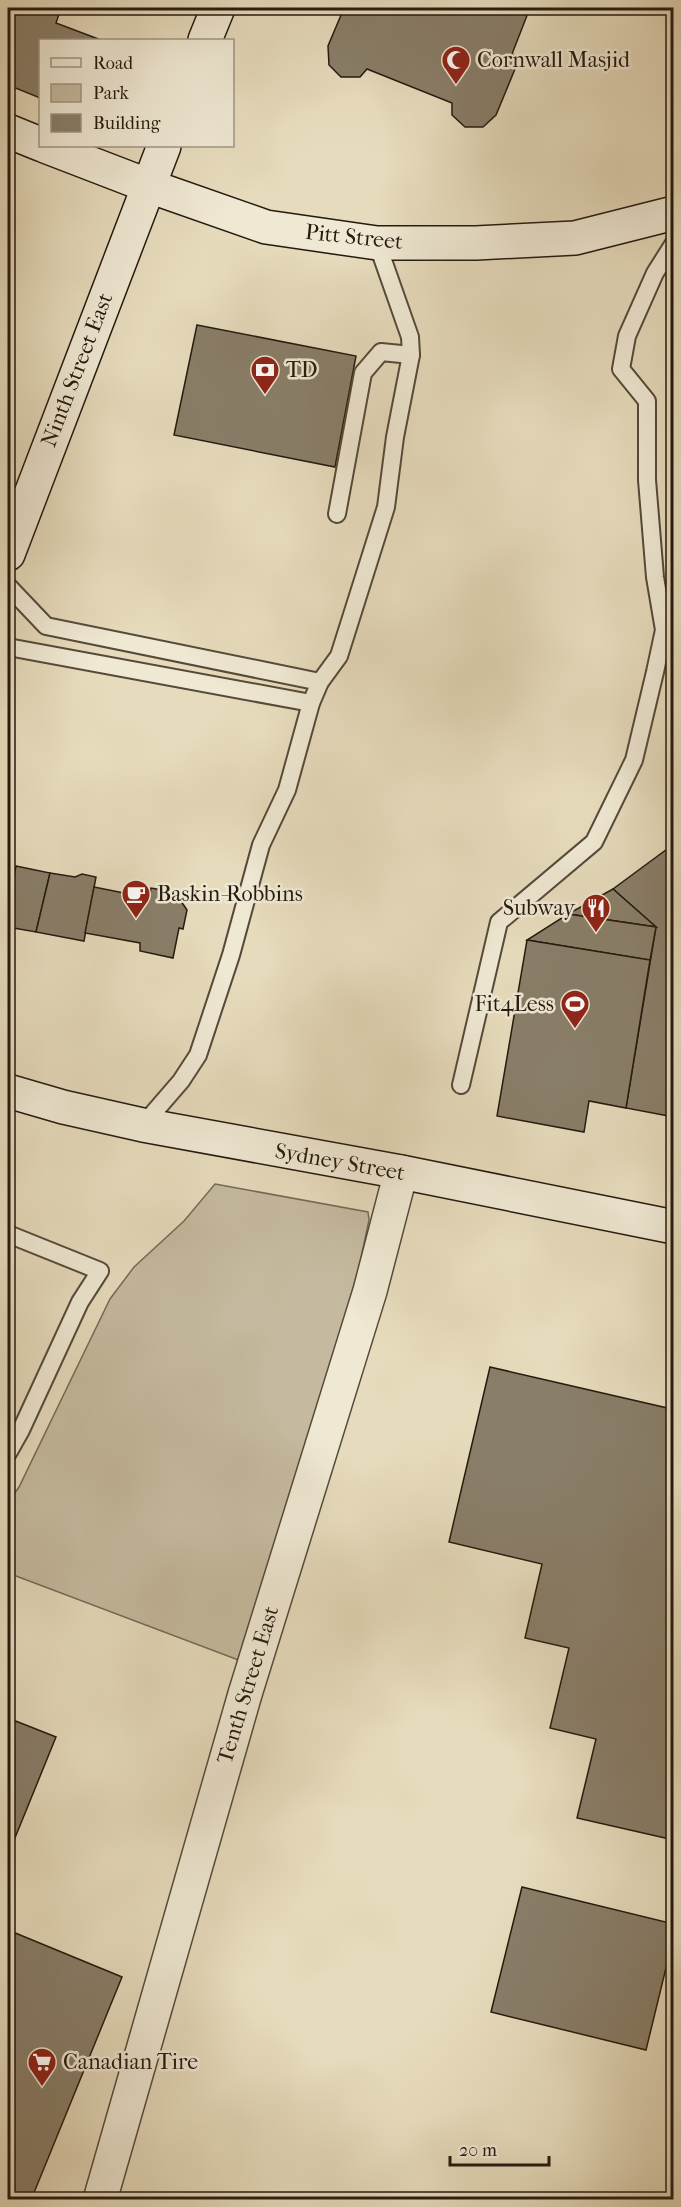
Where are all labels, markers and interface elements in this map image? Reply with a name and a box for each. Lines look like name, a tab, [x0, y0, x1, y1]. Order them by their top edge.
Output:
legend	[39, 39, 234, 147]
mosque icon: Cornwall Masjid	[440, 44, 472, 86]
place label: Cornwall Masjid	[477, 47, 631, 73]
text: Road	[93, 53, 133, 74]
text: Park	[93, 83, 130, 104]
text: Building	[93, 113, 161, 134]
street label: Pitt Street	[304, 219, 404, 255]
street label: Ninth Street East	[36, 289, 118, 451]
bank icon: TD	[249, 354, 281, 396]
place label: TD	[286, 357, 318, 383]
cafe icon: Baskin-Robbins	[120, 878, 152, 920]
place label: Baskin-Robbins	[157, 881, 303, 907]
restaurant icon: Subway	[580, 892, 612, 934]
place label: Subway	[503, 895, 576, 921]
sports icon: Fit4Less	[559, 988, 591, 1030]
place label: Fit4Less	[475, 991, 554, 1017]
street label: Sydney Street	[273, 1138, 407, 1186]
street label: Tenth Street East	[212, 1603, 284, 1767]
supermarket icon: Canadian Tire	[26, 2046, 58, 2088]
place label: Canadian Tire	[63, 2049, 198, 2075]
scale bar	[450, 2129, 549, 2167]
text: 20 m	[459, 2140, 497, 2161]

